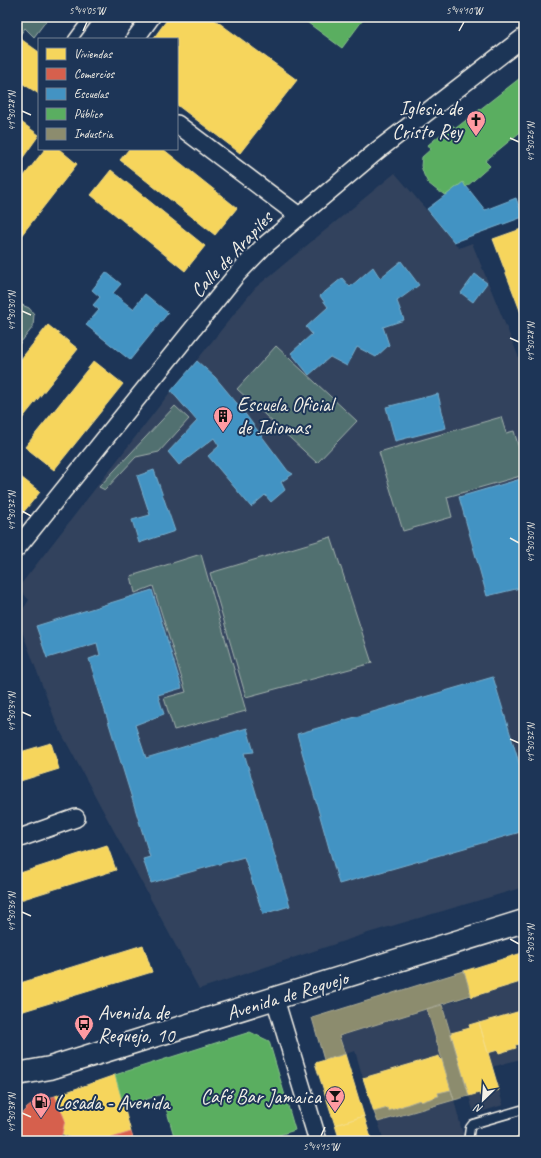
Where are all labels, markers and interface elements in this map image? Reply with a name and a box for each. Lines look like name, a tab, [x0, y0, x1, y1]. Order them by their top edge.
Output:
text: 5°44'05"W	[69, 4, 107, 17]
text: 5°44'10"W	[446, 4, 484, 17]
legend	[38, 38, 178, 150]
text: Viviendas	[74, 46, 114, 62]
text: Comercios	[74, 66, 116, 82]
text: Escuelas	[74, 86, 110, 102]
text: 41°30'28"N	[5, 89, 18, 131]
place label: Iglesia de Cristo Rey	[392, 96, 464, 144]
text: Público	[74, 106, 104, 122]
church icon: Iglesia de Cristo Rey	[465, 109, 487, 137]
text: 41°30'26"N	[524, 120, 537, 162]
text: Industria	[74, 126, 114, 142]
street label: Calle de Arapiles	[185, 204, 279, 303]
text: 41°30'30"N	[5, 289, 18, 331]
text: 41°30'28"N	[524, 320, 537, 362]
place label: Escuela Oficial de Idiomas	[237, 392, 337, 440]
building icon: Escuela Oficial de Idiomas	[212, 405, 234, 433]
text: 41°30'32"N	[5, 489, 18, 531]
text: 41°30'30"N	[524, 521, 537, 563]
text: 41°30'34"N	[5, 690, 18, 732]
text: 41°30'32"N	[524, 721, 537, 763]
text: 41°30'36"N	[5, 890, 18, 932]
text: 41°30'34"N	[524, 922, 537, 964]
street label: Avenida de Requejo	[223, 965, 353, 1026]
place label: Avenida de Requejo, 10	[98, 1000, 176, 1048]
bus stop icon: Avenida de Requejo, 10	[73, 1013, 95, 1041]
north arrow	[463, 1080, 503, 1120]
place label: Café Bar Jamaica	[201, 1084, 323, 1109]
bar icon: Café Bar Jamaica	[324, 1085, 346, 1113]
place label: Losada - Avenida	[55, 1090, 171, 1115]
text: 41°30'38"N	[5, 1091, 18, 1133]
fuel station icon: Losada - Avenida	[30, 1091, 52, 1119]
text: N	[471, 1100, 485, 1117]
text: 5°44'15"W	[303, 1140, 341, 1153]

